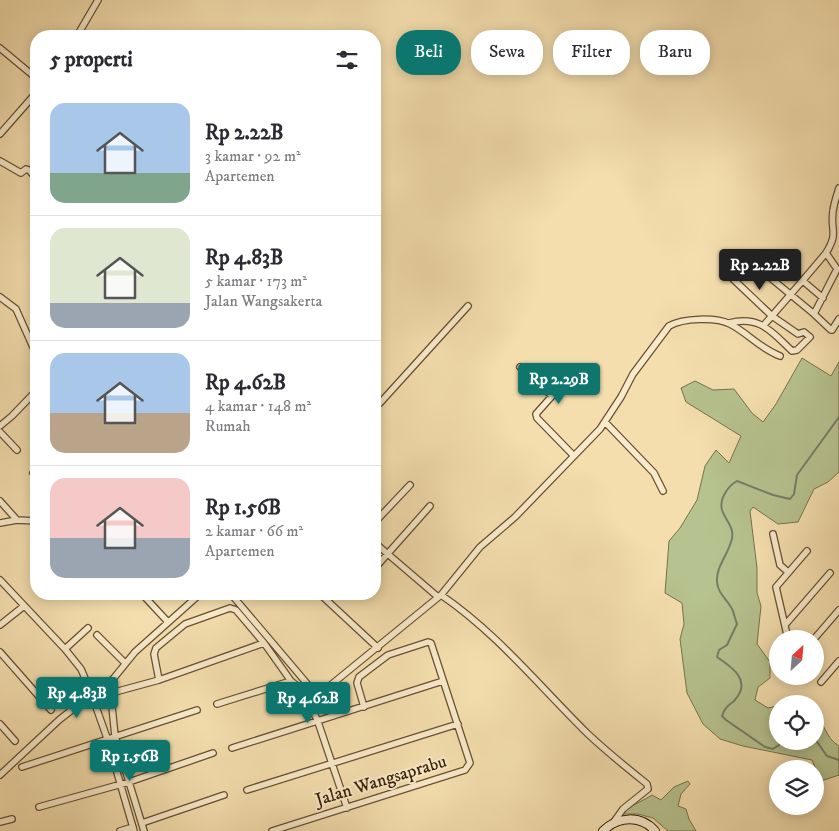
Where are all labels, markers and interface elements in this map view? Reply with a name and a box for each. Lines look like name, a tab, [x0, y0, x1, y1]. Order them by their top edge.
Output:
chip: Beli	[396, 30, 461, 75]
chip: Sewa	[471, 30, 543, 75]
chip: Filter	[553, 30, 630, 75]
chip: Baru	[640, 30, 710, 75]
icon: filters	[333, 46, 361, 74]
text: 5 properti	[50, 47, 133, 73]
text: Rp 2.22B	[205, 120, 284, 146]
icon: home	[90, 123, 150, 183]
text: 3 kamar · 92 m²	[205, 146, 301, 166]
text: Apartemen	[205, 166, 275, 186]
text: Rp 4.83B	[205, 245, 283, 271]
icon: home	[90, 248, 150, 308]
pin: Rp 2.22B	[708, 248, 812, 291]
text: Rp 2.22B	[730, 255, 790, 275]
text: 5 kamar · 173 m²	[205, 271, 307, 291]
text: Jalan Wangsakerta	[205, 291, 322, 311]
pin: Rp 2.29B	[507, 362, 611, 405]
text: Rp 2.29B	[529, 369, 589, 389]
text: Rp 4.62B	[205, 370, 286, 396]
icon: home	[90, 373, 150, 433]
text: 4 kamar · 148 m²	[205, 396, 311, 416]
text: Rumah	[205, 416, 251, 436]
text: Rp 1.56B	[205, 495, 281, 521]
icon: home	[90, 498, 150, 558]
text: 2 kamar · 66 m²	[205, 521, 303, 541]
text: Apartemen	[205, 541, 275, 561]
north arrow	[769, 630, 824, 685]
map controls	[769, 630, 824, 815]
pin: Rp 4.83B	[25, 676, 129, 719]
pin: Rp 4.62B	[256, 682, 360, 724]
text: Rp 4.83B	[47, 683, 107, 703]
text: Rp 4.62B	[277, 688, 339, 708]
button: locate	[769, 695, 824, 750]
pin: Rp 1.56B	[78, 740, 182, 782]
text: Rp 1.56B	[101, 746, 159, 766]
street label: Jalan Wangsaprabu	[311, 750, 450, 812]
button: layers	[769, 760, 824, 815]

